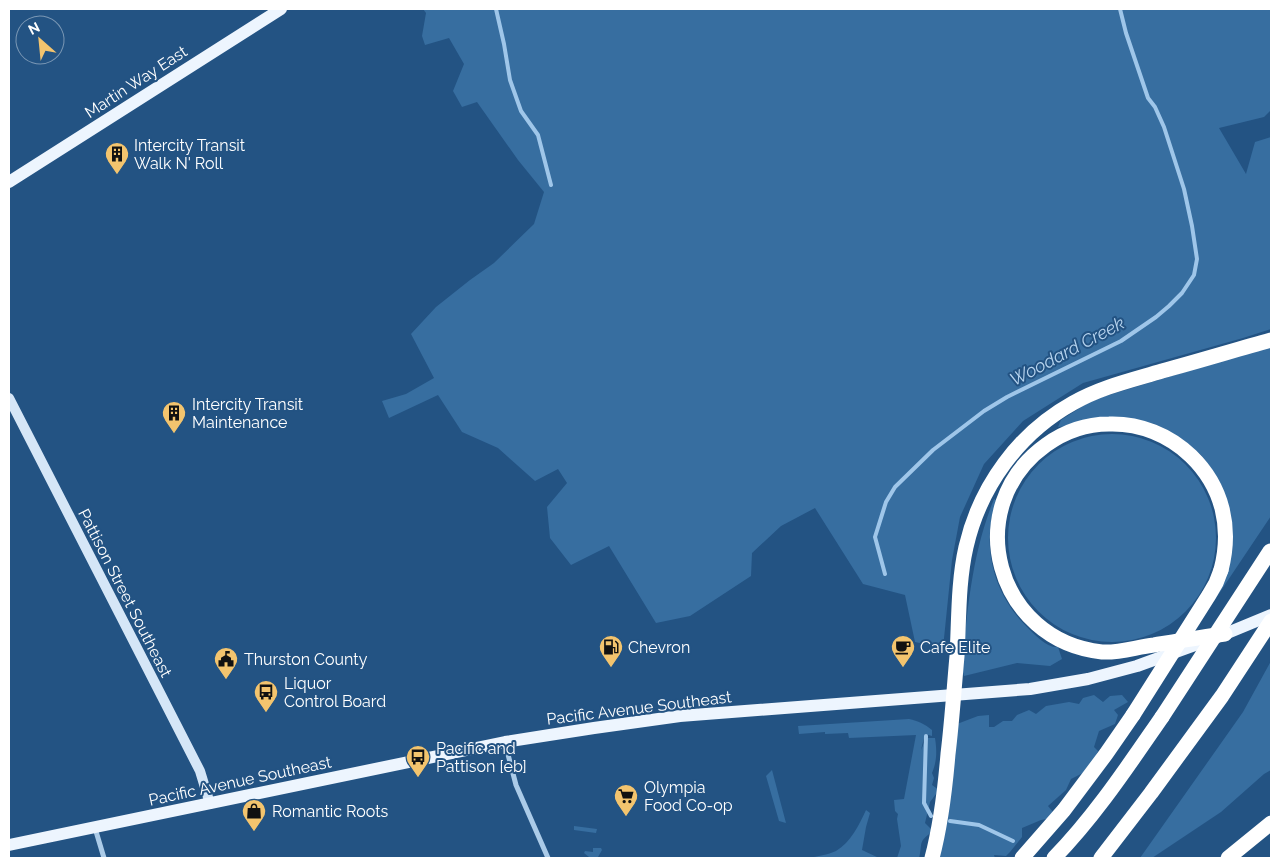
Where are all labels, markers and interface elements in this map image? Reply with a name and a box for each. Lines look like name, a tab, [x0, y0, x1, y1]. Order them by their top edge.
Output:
north arrow	[15, 15, 65, 65]
text: N	[26, 19, 42, 38]
street label: Martin Way East	[81, 42, 191, 122]
place label: Intercity Transit Walk N' Roll	[134, 136, 246, 173]
building icon: Intercity Transit Walk N' Roll	[104, 141, 130, 175]
water label: Woodard Creek	[1006, 312, 1128, 390]
place label: Intercity Transit Maintenance	[192, 395, 304, 432]
building icon: Intercity Transit Maintenance	[161, 400, 187, 434]
street label: Pattison Street Southeast	[74, 506, 176, 681]
fuel station icon: Chevron	[598, 634, 624, 668]
cafe icon: Cafe Elite	[890, 634, 916, 668]
place label: Chevron	[628, 638, 690, 657]
place label: Cafe Elite	[920, 638, 990, 657]
public building icon: Thurston County	[213, 646, 239, 680]
place label: Thurston County	[244, 650, 368, 669]
place label: Liquor Control Board	[284, 674, 386, 711]
bus stop icon: Liquor Control Board	[253, 679, 279, 713]
street label: Pacific Avenue Southeast	[545, 687, 733, 729]
place label: Pacific and Pattison [eb]	[436, 739, 527, 776]
bus stop icon: Pacific and Pattison [eb]	[405, 744, 431, 778]
street label: Pacific Avenue Southeast	[147, 752, 334, 810]
place label: Olympia Food Co-op	[644, 778, 733, 815]
supermarket icon: Olympia Food Co-op	[613, 783, 639, 817]
shop icon: Romantic Roots	[241, 798, 267, 832]
place label: Romantic Roots	[272, 802, 389, 821]

